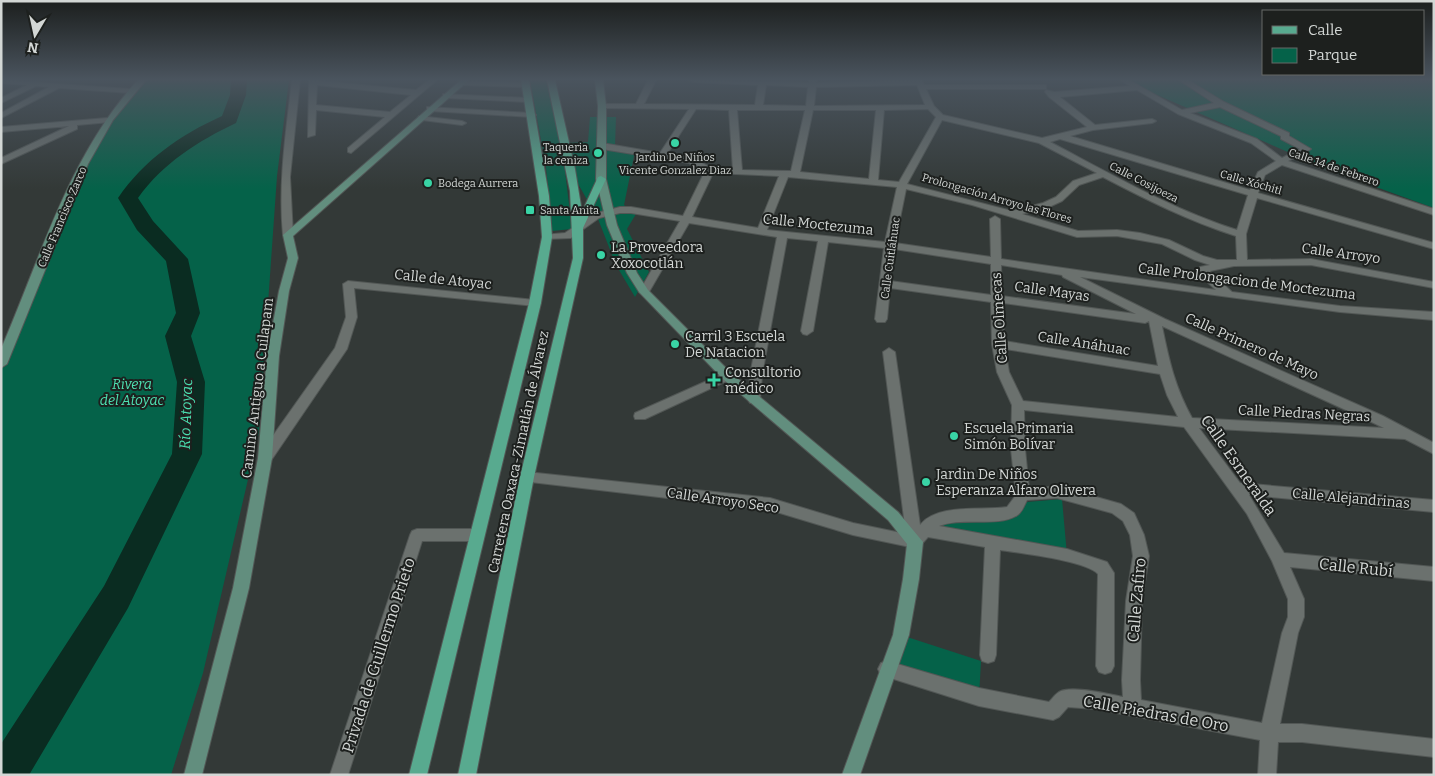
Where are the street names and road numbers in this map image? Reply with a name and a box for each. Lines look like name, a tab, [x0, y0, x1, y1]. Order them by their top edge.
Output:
street label: Calle 14 de Febrero	[1287, 146, 1381, 189]
street label: Calle Cosijoeza	[1107, 159, 1180, 205]
street label: Calle Francisco Zarco	[35, 165, 90, 269]
street label: Calle Xóchitl	[1219, 167, 1283, 197]
street label: Prolongación Arroyo las Flores	[920, 171, 1073, 226]
street label: Calle Moctezuma	[762, 210, 874, 239]
street label: Calle Cuitláhuac	[878, 216, 903, 300]
street label: Calle Arroyo	[1300, 240, 1381, 267]
street label: Calle Prolongacion de Moctezuma	[1137, 260, 1357, 303]
street label: Calle de Atoyac	[393, 266, 492, 293]
street label: Calle Olmecas	[988, 272, 1011, 364]
street label: Calle Mayas	[1013, 278, 1091, 305]
street label: Camino Antiguo a Cuilapam	[238, 296, 277, 479]
street label: Calle Primero de Mayo	[1182, 309, 1321, 384]
street label: Calle Anáhuac	[1036, 328, 1131, 359]
street label: Carretera Oaxaca-Zimatlán de Álvarez	[483, 329, 553, 575]
street label: Calle Piedras Negras	[1237, 402, 1371, 425]
street label: Calle Esmeralda	[1197, 411, 1281, 520]
street label: Calle Arroyo Seco	[666, 484, 780, 517]
street label: Calle Alejandrinas	[1291, 485, 1411, 512]
street label: Calle Rubí	[1318, 554, 1394, 581]
street label: Privada de Guillermo Prieto	[338, 555, 419, 755]
street label: Calle Zafiro	[1123, 557, 1150, 643]
street label: Calle Piedras de Oro	[1082, 691, 1230, 736]

